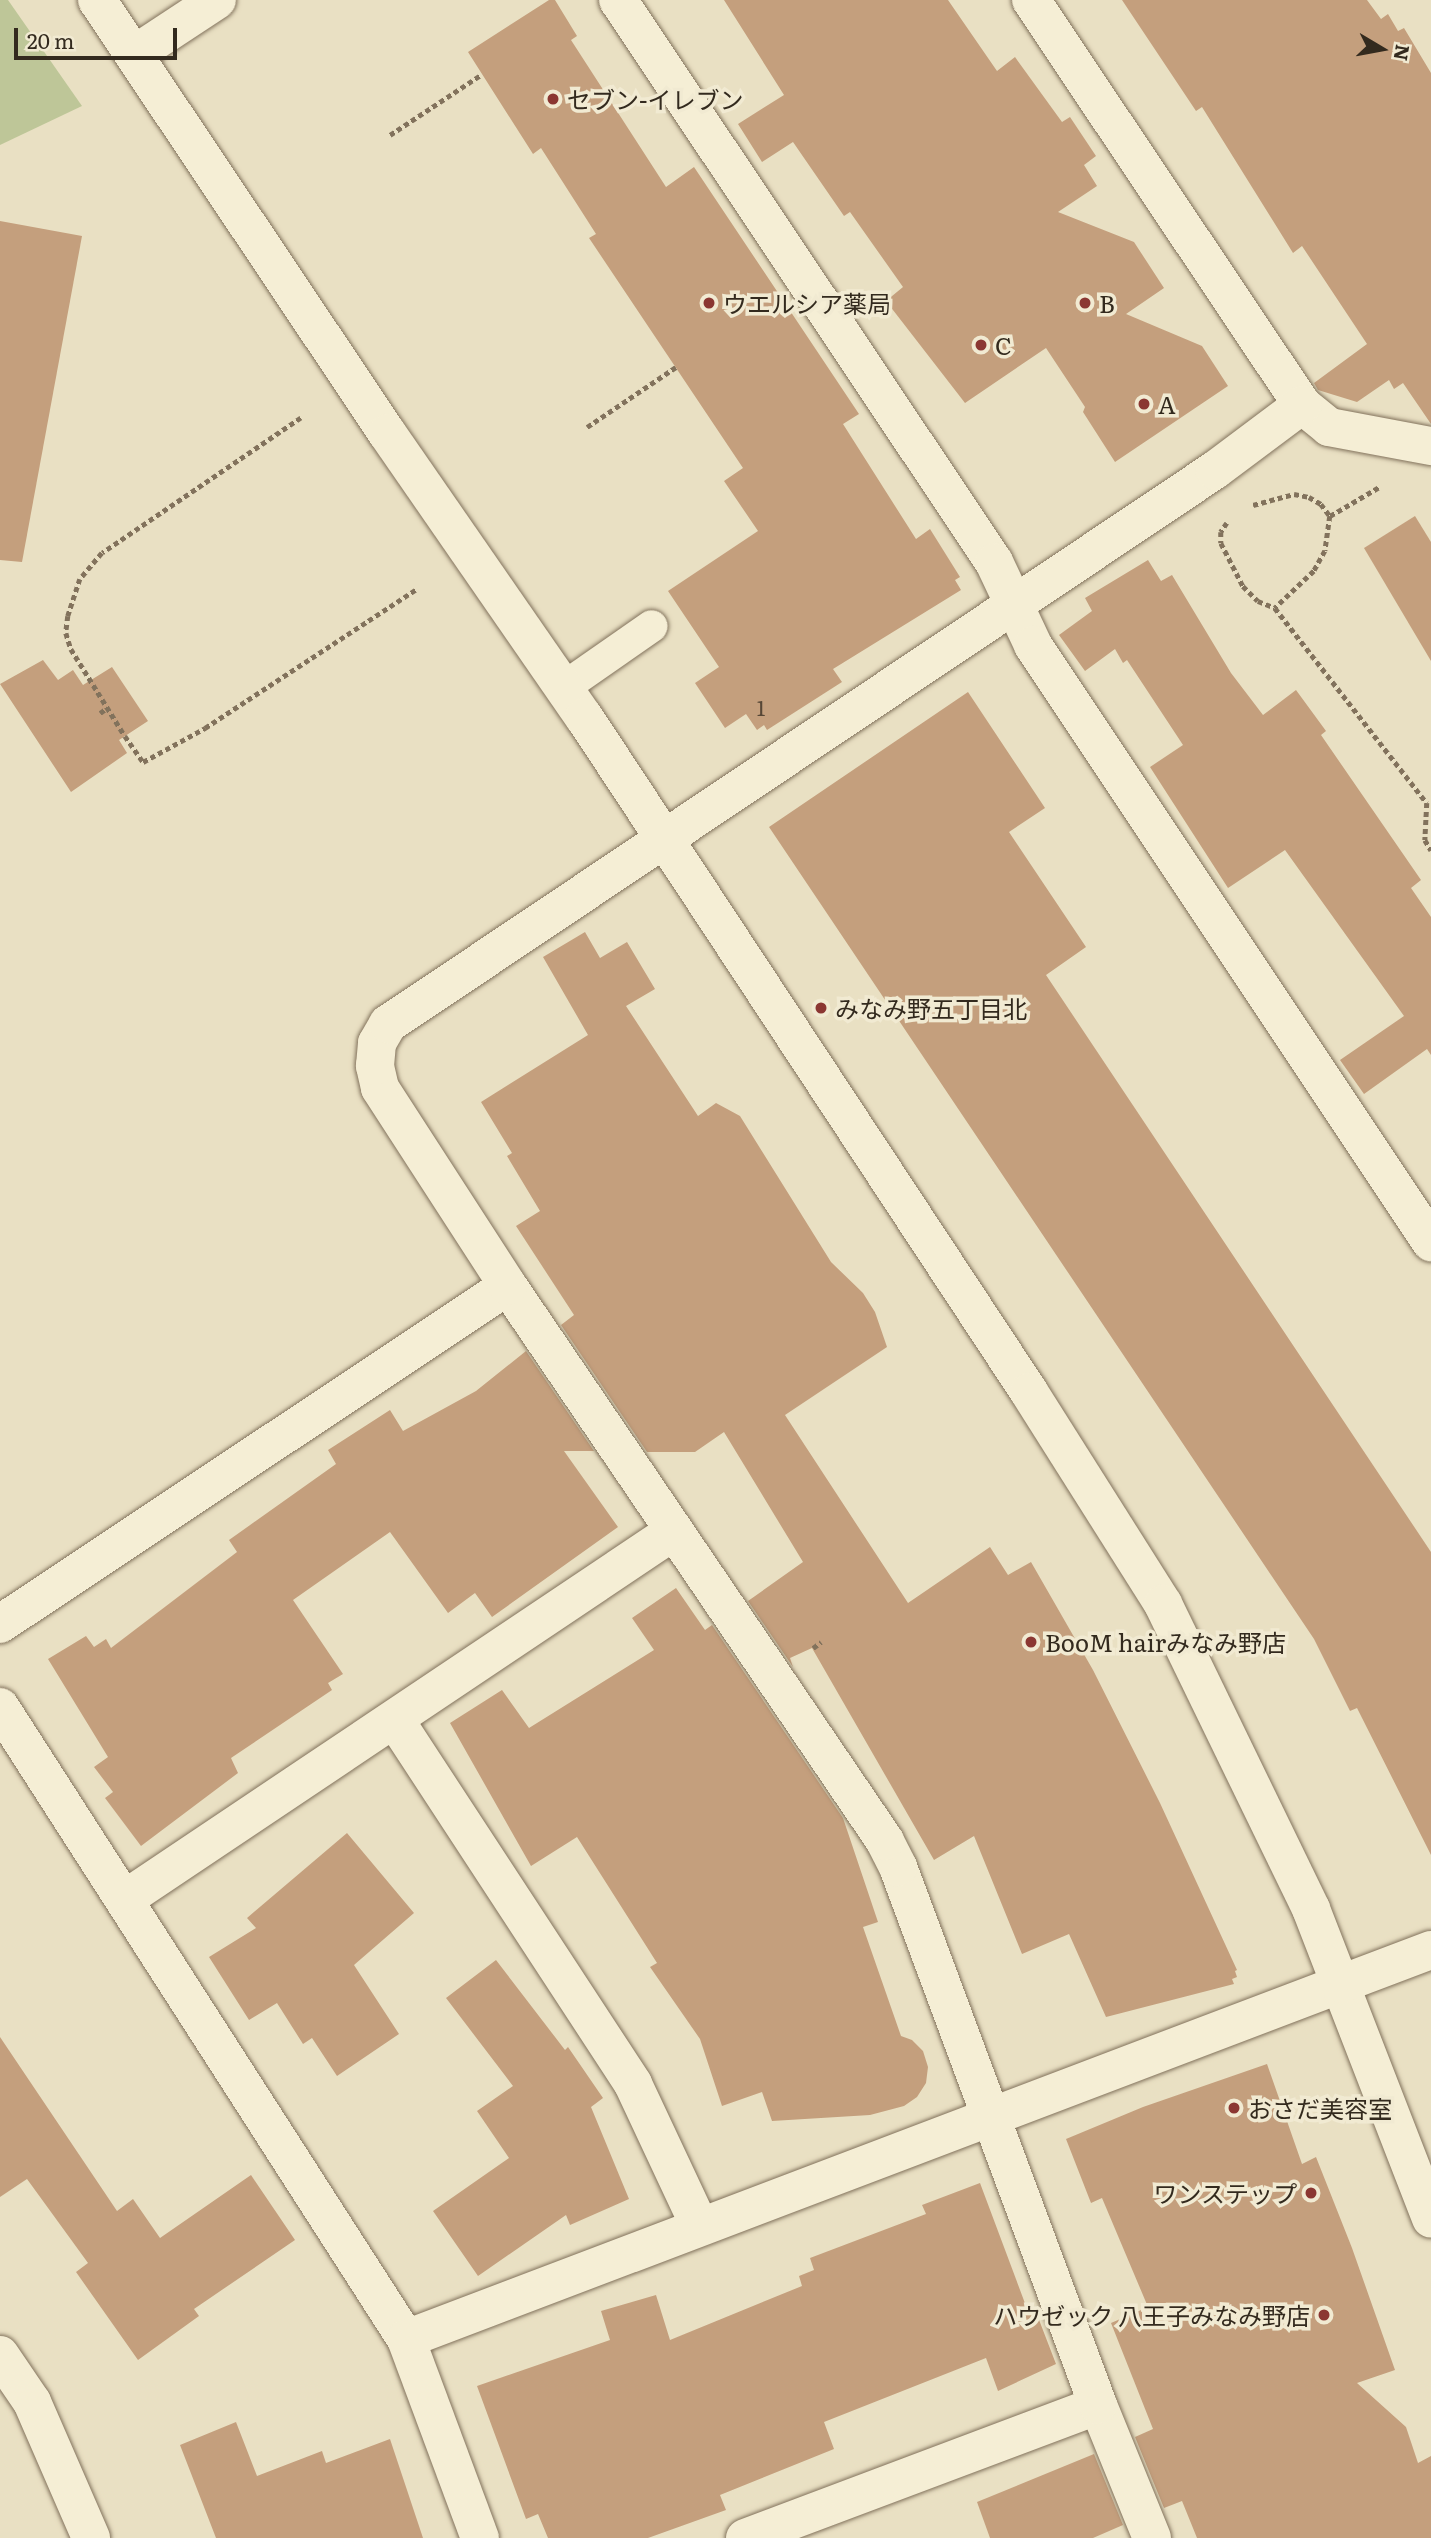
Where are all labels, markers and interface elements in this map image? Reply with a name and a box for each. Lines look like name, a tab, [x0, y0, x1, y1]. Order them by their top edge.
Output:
scale bar	[18, 14, 180, 58]
north arrow	[1347, 14, 1417, 84]
text: 20 m	[27, 24, 74, 55]
text: N	[1388, 42, 1418, 63]
place label: セブン-イレブン	[567, 85, 743, 113]
marker: セブン-イレブン	[545, 91, 561, 107]
place label: ウエルシア薬局	[723, 289, 891, 317]
place label: B	[1099, 289, 1115, 317]
marker: ウエルシア薬局	[701, 295, 717, 311]
marker: B	[1077, 295, 1093, 311]
place label: C	[995, 331, 1012, 359]
marker: C	[973, 337, 989, 353]
place label: A	[1158, 390, 1176, 418]
marker: A	[1136, 396, 1152, 412]
house number: 1	[757, 694, 765, 720]
place label: みなみ野五丁目北	[835, 994, 1027, 1022]
marker: みなみ野五丁目北	[813, 1000, 829, 1016]
place label: BooM hairみなみ野店	[1045, 1628, 1286, 1656]
marker: BooM hairみなみ野店	[1023, 1634, 1039, 1650]
place label: おさだ美容室	[1248, 2094, 1392, 2122]
marker: おさだ美容室	[1226, 2100, 1242, 2116]
place label: ワンステップ	[1153, 2179, 1297, 2207]
marker: ワンステップ	[1303, 2185, 1319, 2201]
place label: ハウゼック 八王子みなみ野店	[993, 2301, 1310, 2329]
marker: ハウゼック 八王子みなみ野店	[1316, 2307, 1332, 2323]

